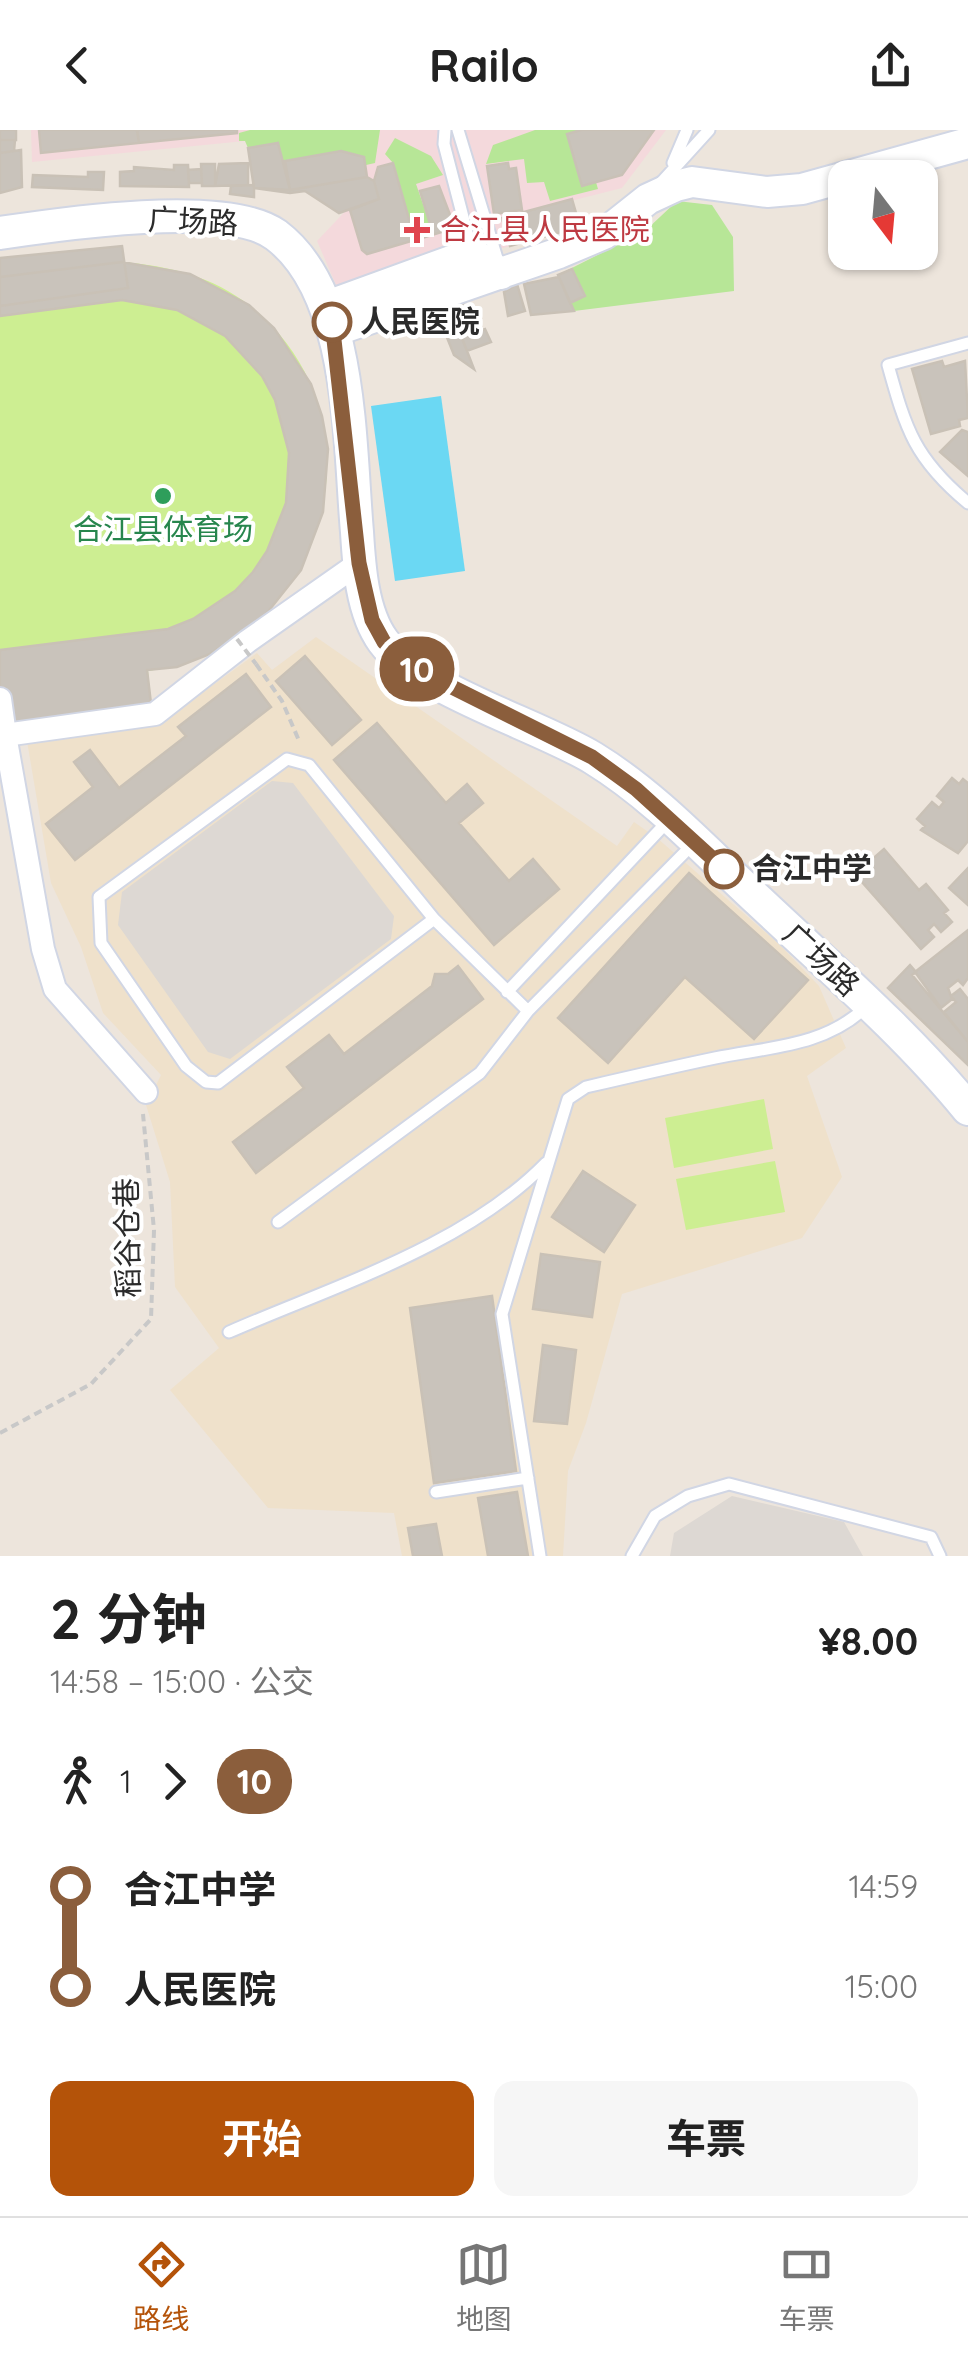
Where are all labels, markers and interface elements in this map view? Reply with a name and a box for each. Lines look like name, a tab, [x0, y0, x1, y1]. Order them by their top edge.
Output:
text: Railo	[429, 37, 539, 93]
icon: back	[50, 38, 105, 93]
icon: share	[863, 38, 918, 93]
north arrow	[828, 160, 938, 270]
map controls	[828, 160, 938, 270]
street label: 广场路	[147, 200, 239, 242]
place label: 合江县人民医院	[440, 210, 650, 248]
marker: 合江县人民医院	[404, 217, 430, 243]
place label: 人民医院	[360, 302, 480, 340]
marker: 人民医院	[313, 303, 351, 341]
marker: 合江县体育场	[152, 485, 174, 507]
place label: 合江县体育场	[73, 510, 253, 548]
line badge: 10	[372, 636, 462, 702]
text: 10	[399, 647, 435, 691]
place label: 合江中学	[752, 849, 872, 887]
marker: 合江中学	[705, 850, 743, 888]
street label: 广场路	[776, 915, 868, 1004]
street label: 稻谷仓巷	[107, 1178, 147, 1298]
text: 2 分钟	[50, 1584, 207, 1653]
text: ¥8.00	[818, 1617, 918, 1665]
text: 14:58 – 15:00 · 公交	[50, 1661, 314, 1701]
icon: walk	[50, 1754, 105, 1809]
icon: forward	[147, 1754, 202, 1809]
text: 10	[237, 1759, 272, 1803]
text: 1	[120, 1761, 132, 1801]
text: 合江中学	[124, 1865, 276, 1913]
text: 14:59	[848, 1866, 918, 1906]
text: 人民医院	[124, 1965, 276, 2013]
text: 15:00	[845, 1966, 918, 2006]
button: 开始	[50, 2081, 474, 2196]
button: 车票	[494, 2081, 918, 2196]
tab: 路线	[133, 2237, 189, 2337]
tab: 地图	[456, 2237, 512, 2337]
tab: 车票	[779, 2237, 835, 2337]

